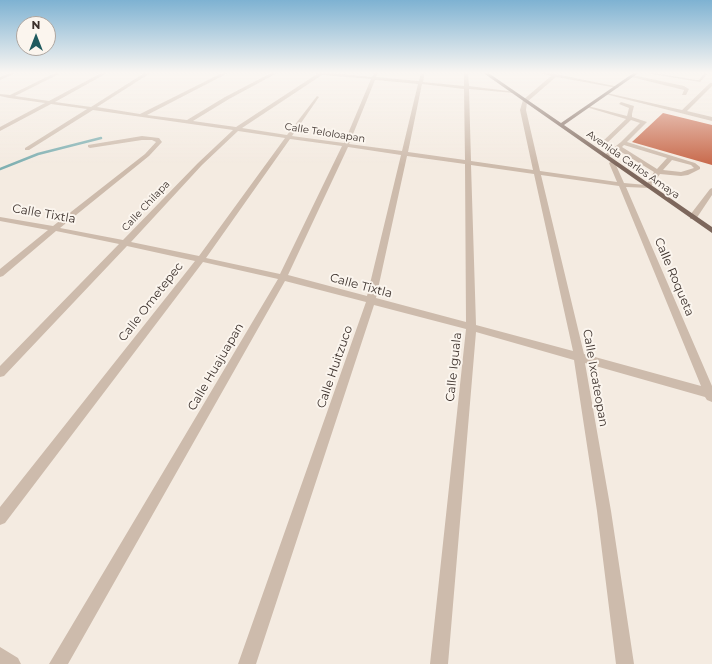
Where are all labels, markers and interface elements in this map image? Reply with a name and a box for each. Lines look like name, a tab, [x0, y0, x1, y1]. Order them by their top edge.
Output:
north arrow	[16, 16, 56, 56]
text: N	[32, 18, 40, 32]
street label: Calle Teloloapan	[284, 121, 366, 145]
street label: Avenida Carlos Amaya	[584, 128, 682, 202]
street label: Calle Chilapa	[120, 178, 172, 234]
street label: Calle Tixtla	[11, 201, 77, 227]
street label: Calle Roqueta	[651, 236, 697, 318]
street label: Calle Ometepec	[116, 260, 186, 344]
street label: Calle Tixtla	[328, 271, 394, 301]
street label: Calle Huajuapan	[185, 321, 247, 413]
street label: Calle Huitzuco	[314, 324, 356, 410]
street label: Calle Ixcateopan	[579, 328, 611, 428]
street label: Calle Iguala	[443, 332, 465, 402]

